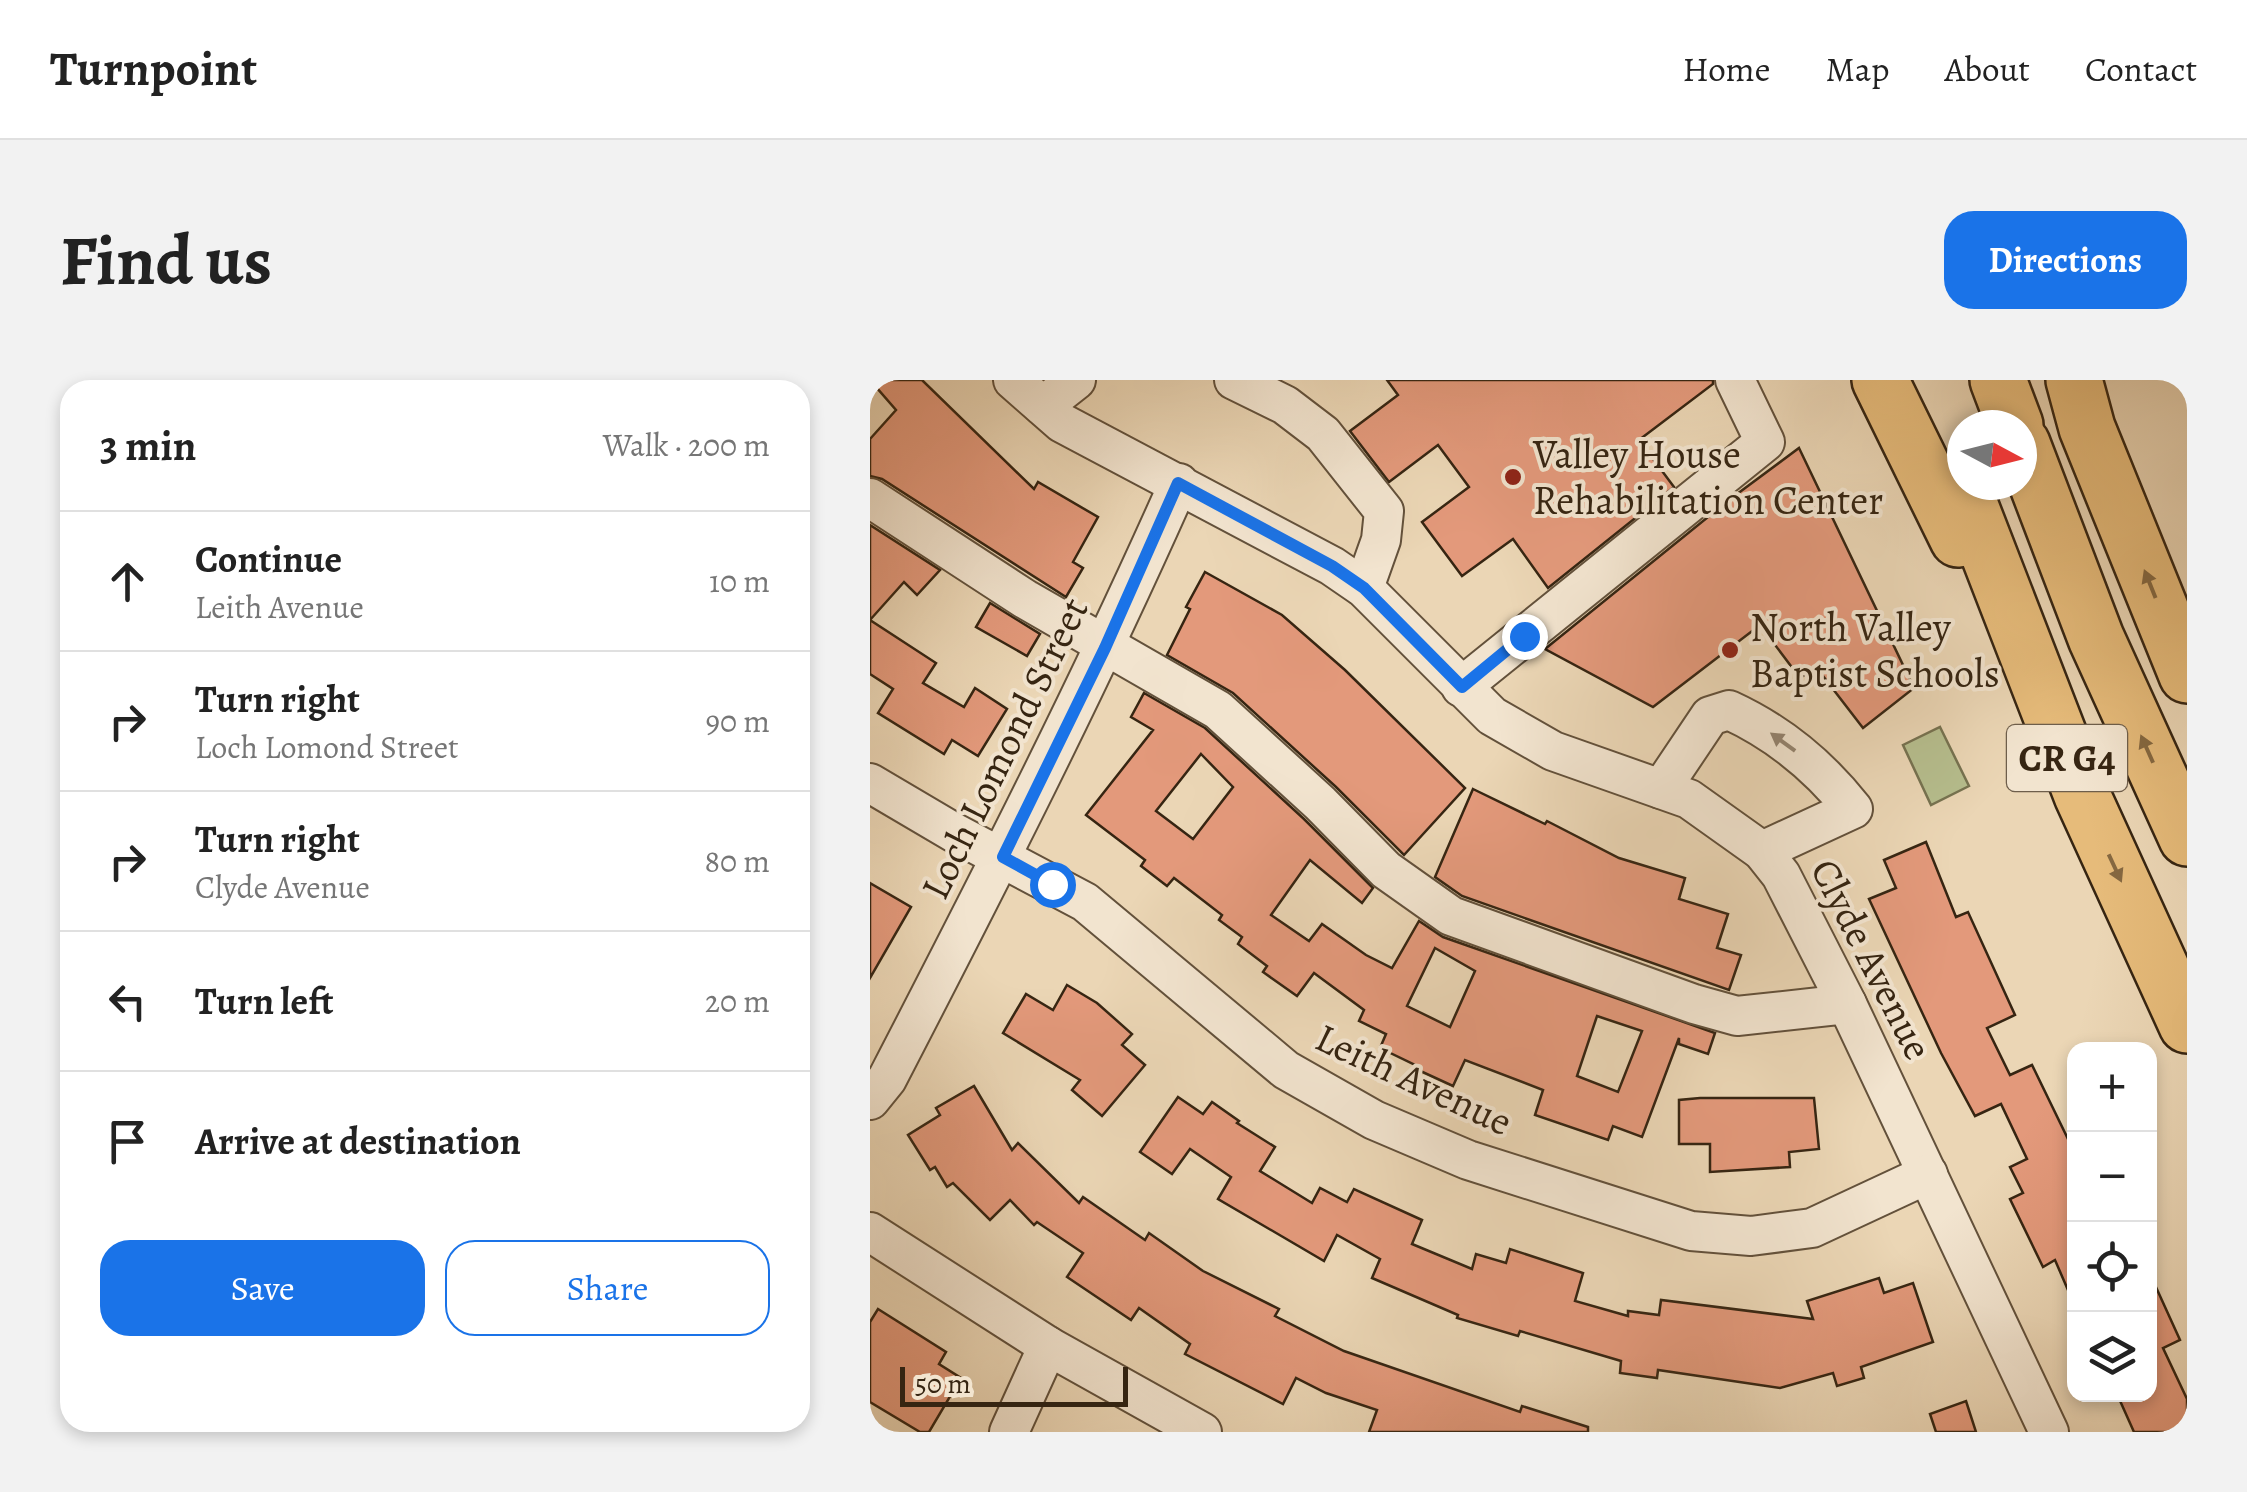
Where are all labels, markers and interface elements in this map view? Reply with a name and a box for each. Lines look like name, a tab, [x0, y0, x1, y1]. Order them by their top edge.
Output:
text: Turnpoint	[50, 36, 257, 102]
text: Home	[1682, 45, 1770, 93]
text: Map	[1825, 45, 1889, 93]
text: About	[1944, 45, 2030, 93]
text: Contact	[2085, 45, 2197, 93]
button: Directions	[1944, 211, 2187, 309]
text: Find us	[60, 213, 272, 308]
north arrow	[1947, 410, 2037, 500]
text: 3 min	[100, 417, 196, 474]
text: Walk · 200 m	[603, 423, 770, 467]
place label: Valley House Rehabilitation Center	[1532, 427, 1883, 528]
marker: Valley House Rehabilitation Center	[1502, 466, 1524, 488]
text: Continue	[195, 533, 342, 585]
icon: ahead	[100, 554, 155, 609]
text: 10 m	[709, 559, 770, 603]
one-way arrow	[2142, 569, 2158, 599]
text: Leith Avenue	[195, 585, 364, 629]
street label: Loch Lomond Street	[908, 588, 1101, 908]
place label: North Valley Baptist Schools	[1750, 600, 2000, 701]
route end	[1502, 614, 1548, 660]
marker: North Valley Baptist Schools	[1719, 639, 1741, 661]
text: Turn right	[195, 673, 360, 725]
icon: right	[100, 694, 155, 749]
text: 90 m	[705, 699, 770, 743]
text: Loch Lomond Street	[195, 725, 459, 769]
road number: CR G4	[2007, 725, 2127, 791]
one-way arrow	[1770, 732, 1796, 752]
one-way arrow	[2139, 734, 2155, 764]
text: Turn right	[195, 813, 360, 865]
icon: right	[100, 834, 155, 889]
text: 80 m	[704, 839, 770, 883]
street label: Clyde Avenue	[1797, 849, 1946, 1069]
one-way arrow	[2107, 853, 2123, 883]
route start	[1030, 862, 1076, 908]
text: Clyde Avenue	[195, 865, 370, 909]
icon: left	[100, 974, 155, 1029]
text: Turn left	[195, 975, 334, 1027]
text: 20 m	[705, 979, 770, 1023]
street label: Leith Avenue	[1307, 1010, 1521, 1149]
map controls	[2067, 1042, 2157, 1402]
button: +	[2067, 1042, 2157, 1132]
icon: arrive	[100, 1114, 155, 1169]
text: Arrive at destination	[195, 1115, 521, 1167]
button: −	[2067, 1132, 2157, 1222]
button: locate	[2067, 1222, 2157, 1312]
button: Save	[100, 1240, 425, 1336]
button: Share	[445, 1240, 770, 1336]
button: layers	[2067, 1312, 2157, 1402]
scale bar	[900, 1362, 1128, 1406]
text: 50 m	[915, 1365, 971, 1403]

